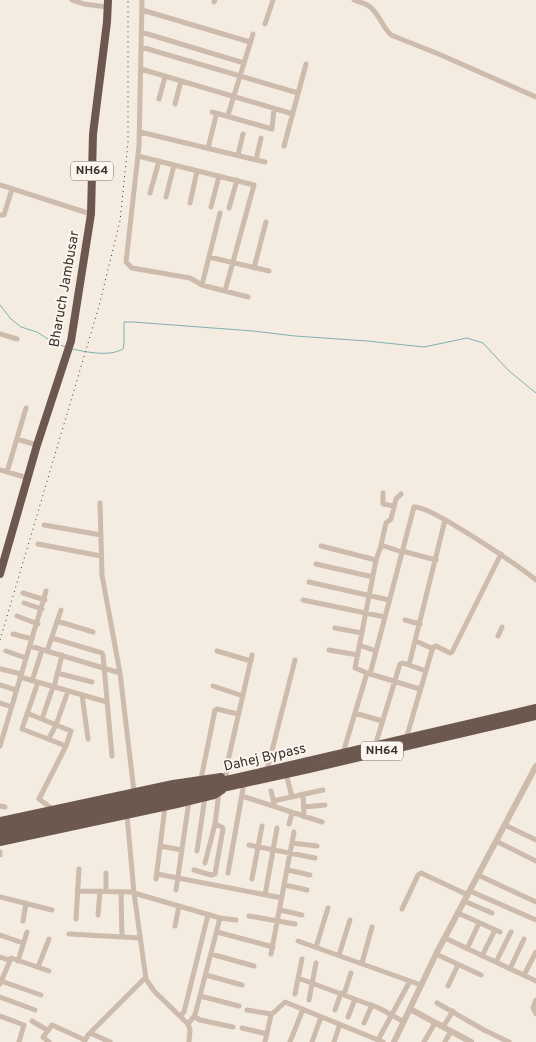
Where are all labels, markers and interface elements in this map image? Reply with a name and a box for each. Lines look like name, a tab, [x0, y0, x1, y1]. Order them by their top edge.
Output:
road number: NH64	[71, 162, 113, 180]
street label: Bharuch Jambusar	[46, 229, 84, 349]
street label: Dahej Bypass	[222, 740, 308, 776]
road number: NH64	[361, 741, 403, 760]

